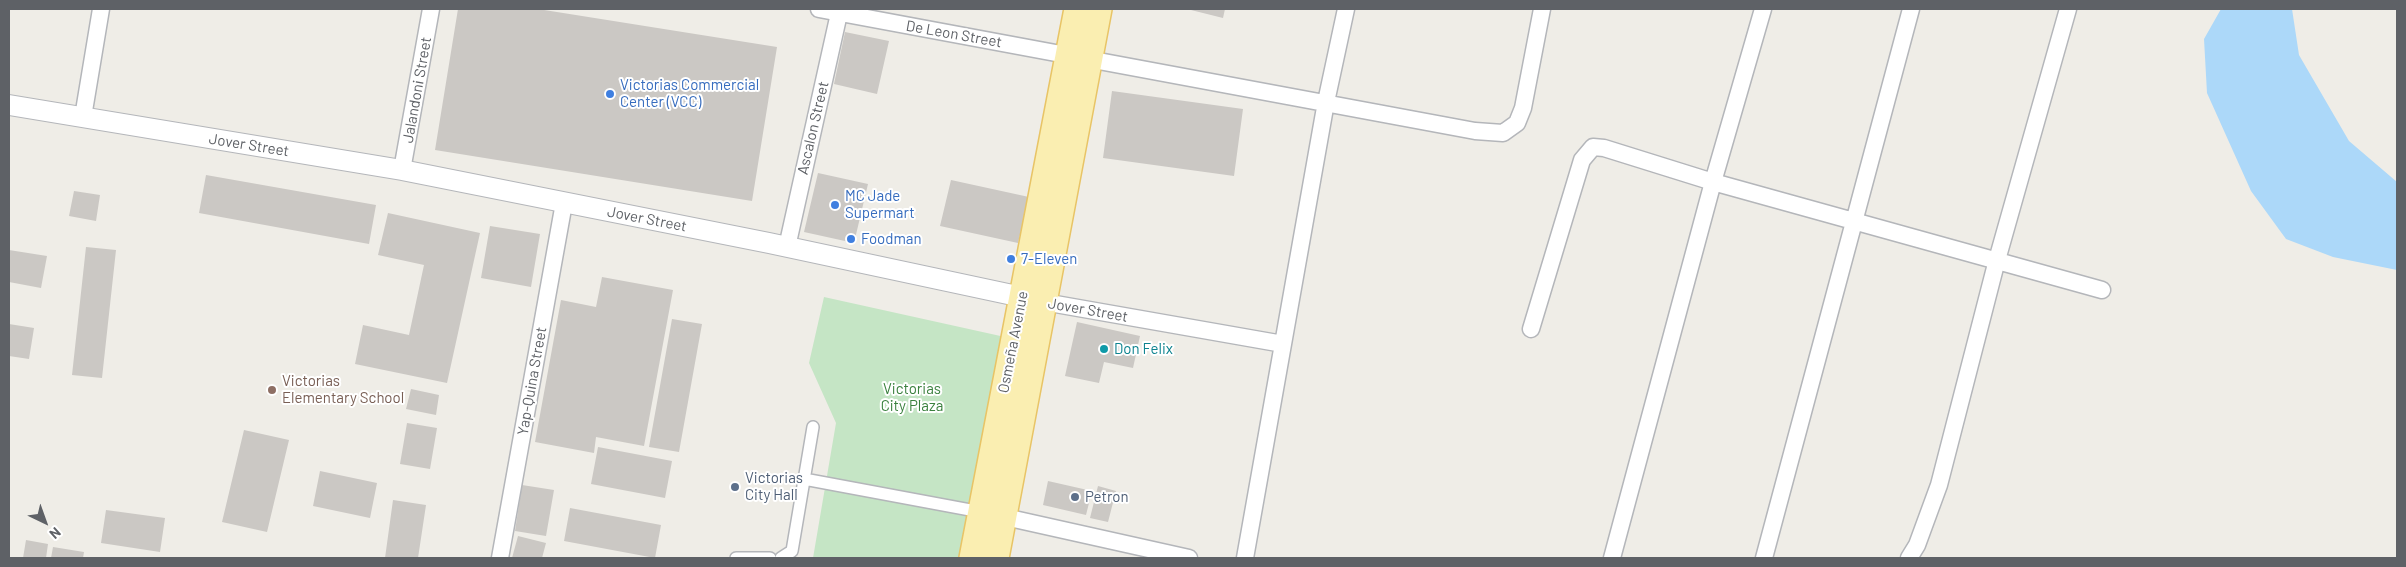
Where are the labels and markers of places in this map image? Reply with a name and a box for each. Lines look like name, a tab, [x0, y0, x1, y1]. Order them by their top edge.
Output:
place label: Victorias Commercial Center (VCC)	[620, 76, 759, 111]
marker: Victorias Commercial Center (VCC)	[604, 88, 616, 100]
place label: MC Jade Supermart	[845, 187, 915, 222]
marker: MC Jade Supermart	[829, 199, 841, 211]
place label: Foodman	[861, 230, 922, 248]
marker: Foodman	[845, 233, 857, 245]
place label: 7-Eleven	[1021, 250, 1077, 268]
marker: 7-Eleven	[1005, 253, 1017, 265]
place label: Don Felix	[1114, 340, 1173, 358]
marker: Don Felix	[1098, 343, 1110, 355]
place label: Victorias Elementary School	[282, 372, 404, 407]
marker: Victorias Elementary School	[266, 384, 278, 396]
place label: Victorias City Hall	[745, 469, 803, 504]
marker: Victorias City Hall	[729, 481, 741, 493]
place label: Petron	[1085, 488, 1129, 506]
marker: Petron	[1069, 491, 1081, 503]

